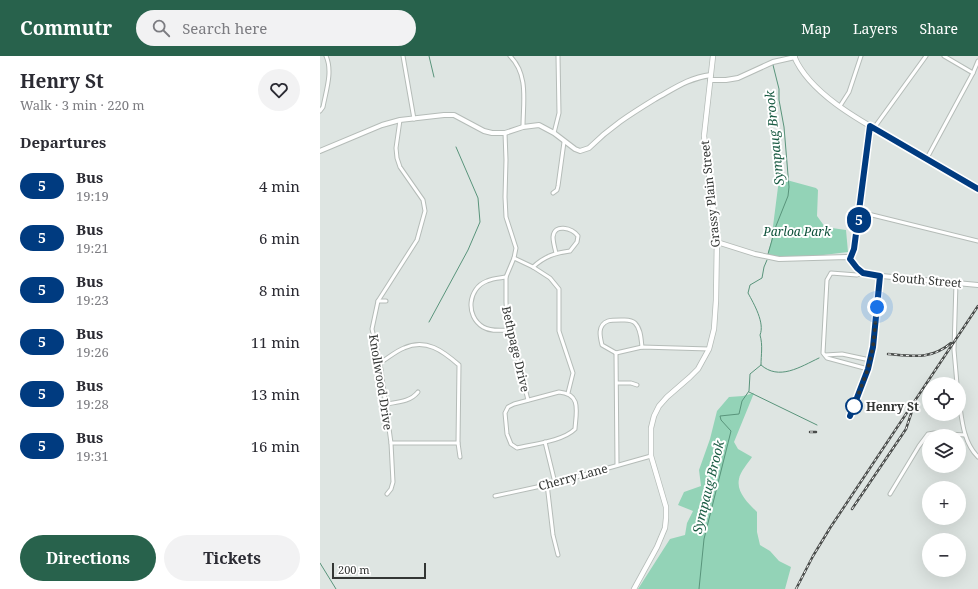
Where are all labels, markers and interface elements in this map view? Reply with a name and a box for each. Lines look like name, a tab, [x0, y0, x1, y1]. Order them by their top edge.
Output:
search box	[136, 10, 416, 46]
text: Commutr	[20, 15, 112, 41]
icon: search	[150, 17, 172, 39]
text: Search here	[182, 18, 267, 38]
text: Map	[801, 19, 831, 38]
text: Layers	[853, 19, 898, 38]
text: Share	[920, 19, 958, 38]
text: Henry St	[20, 68, 104, 94]
button: heart	[258, 69, 300, 111]
water label: Sympaug Brook	[760, 89, 788, 186]
text: Walk · 3 min · 220 m	[20, 96, 145, 114]
text: Departures	[20, 132, 106, 152]
street label: Grassy Plain Street	[696, 140, 724, 248]
text: Bus	[76, 167, 103, 187]
text: 5	[38, 176, 46, 195]
text: 4 min	[259, 176, 300, 196]
text: 19:19	[76, 187, 109, 205]
line badge: 5	[846, 207, 872, 233]
text: 5	[855, 210, 863, 229]
text: Bus	[76, 219, 103, 239]
park label: Parloa Park	[762, 223, 832, 240]
text: 5	[38, 228, 46, 247]
text: 6 min	[259, 228, 300, 248]
text: 19:21	[76, 239, 109, 257]
street label: South Street	[892, 269, 962, 291]
text: Bus	[76, 271, 103, 291]
text: 5	[38, 280, 46, 299]
text: 8 min	[259, 280, 300, 300]
text: 19:23	[76, 291, 109, 309]
your location	[867, 297, 887, 317]
street label: Bethpage Drive	[498, 304, 534, 394]
text: Bus	[76, 323, 103, 343]
text: 5	[38, 332, 46, 351]
text: 11 min	[251, 332, 300, 352]
street label: Knollwood Drive	[365, 333, 397, 431]
text: 19:26	[76, 343, 109, 361]
text: Bus	[76, 375, 103, 395]
map controls	[922, 377, 966, 577]
button: locate	[922, 377, 966, 421]
text: 5	[38, 384, 46, 403]
text: 13 min	[251, 384, 300, 404]
text: 19:28	[76, 395, 109, 413]
marker: Henry St	[845, 397, 863, 415]
place label: Henry St	[866, 398, 919, 415]
text: Bus	[76, 427, 103, 447]
button: layers	[922, 429, 966, 473]
text: 5	[38, 436, 46, 455]
text: 16 min	[251, 436, 300, 456]
water label: Sympaug Brook	[688, 438, 728, 535]
text: 19:31	[76, 447, 109, 465]
street label: Cherry Lane	[537, 460, 609, 494]
button: +	[922, 481, 966, 525]
button: −	[922, 533, 966, 577]
button: Directions	[20, 535, 156, 581]
button: Tickets	[164, 535, 300, 581]
scale bar	[332, 561, 426, 580]
text: 200 m	[338, 562, 370, 577]

